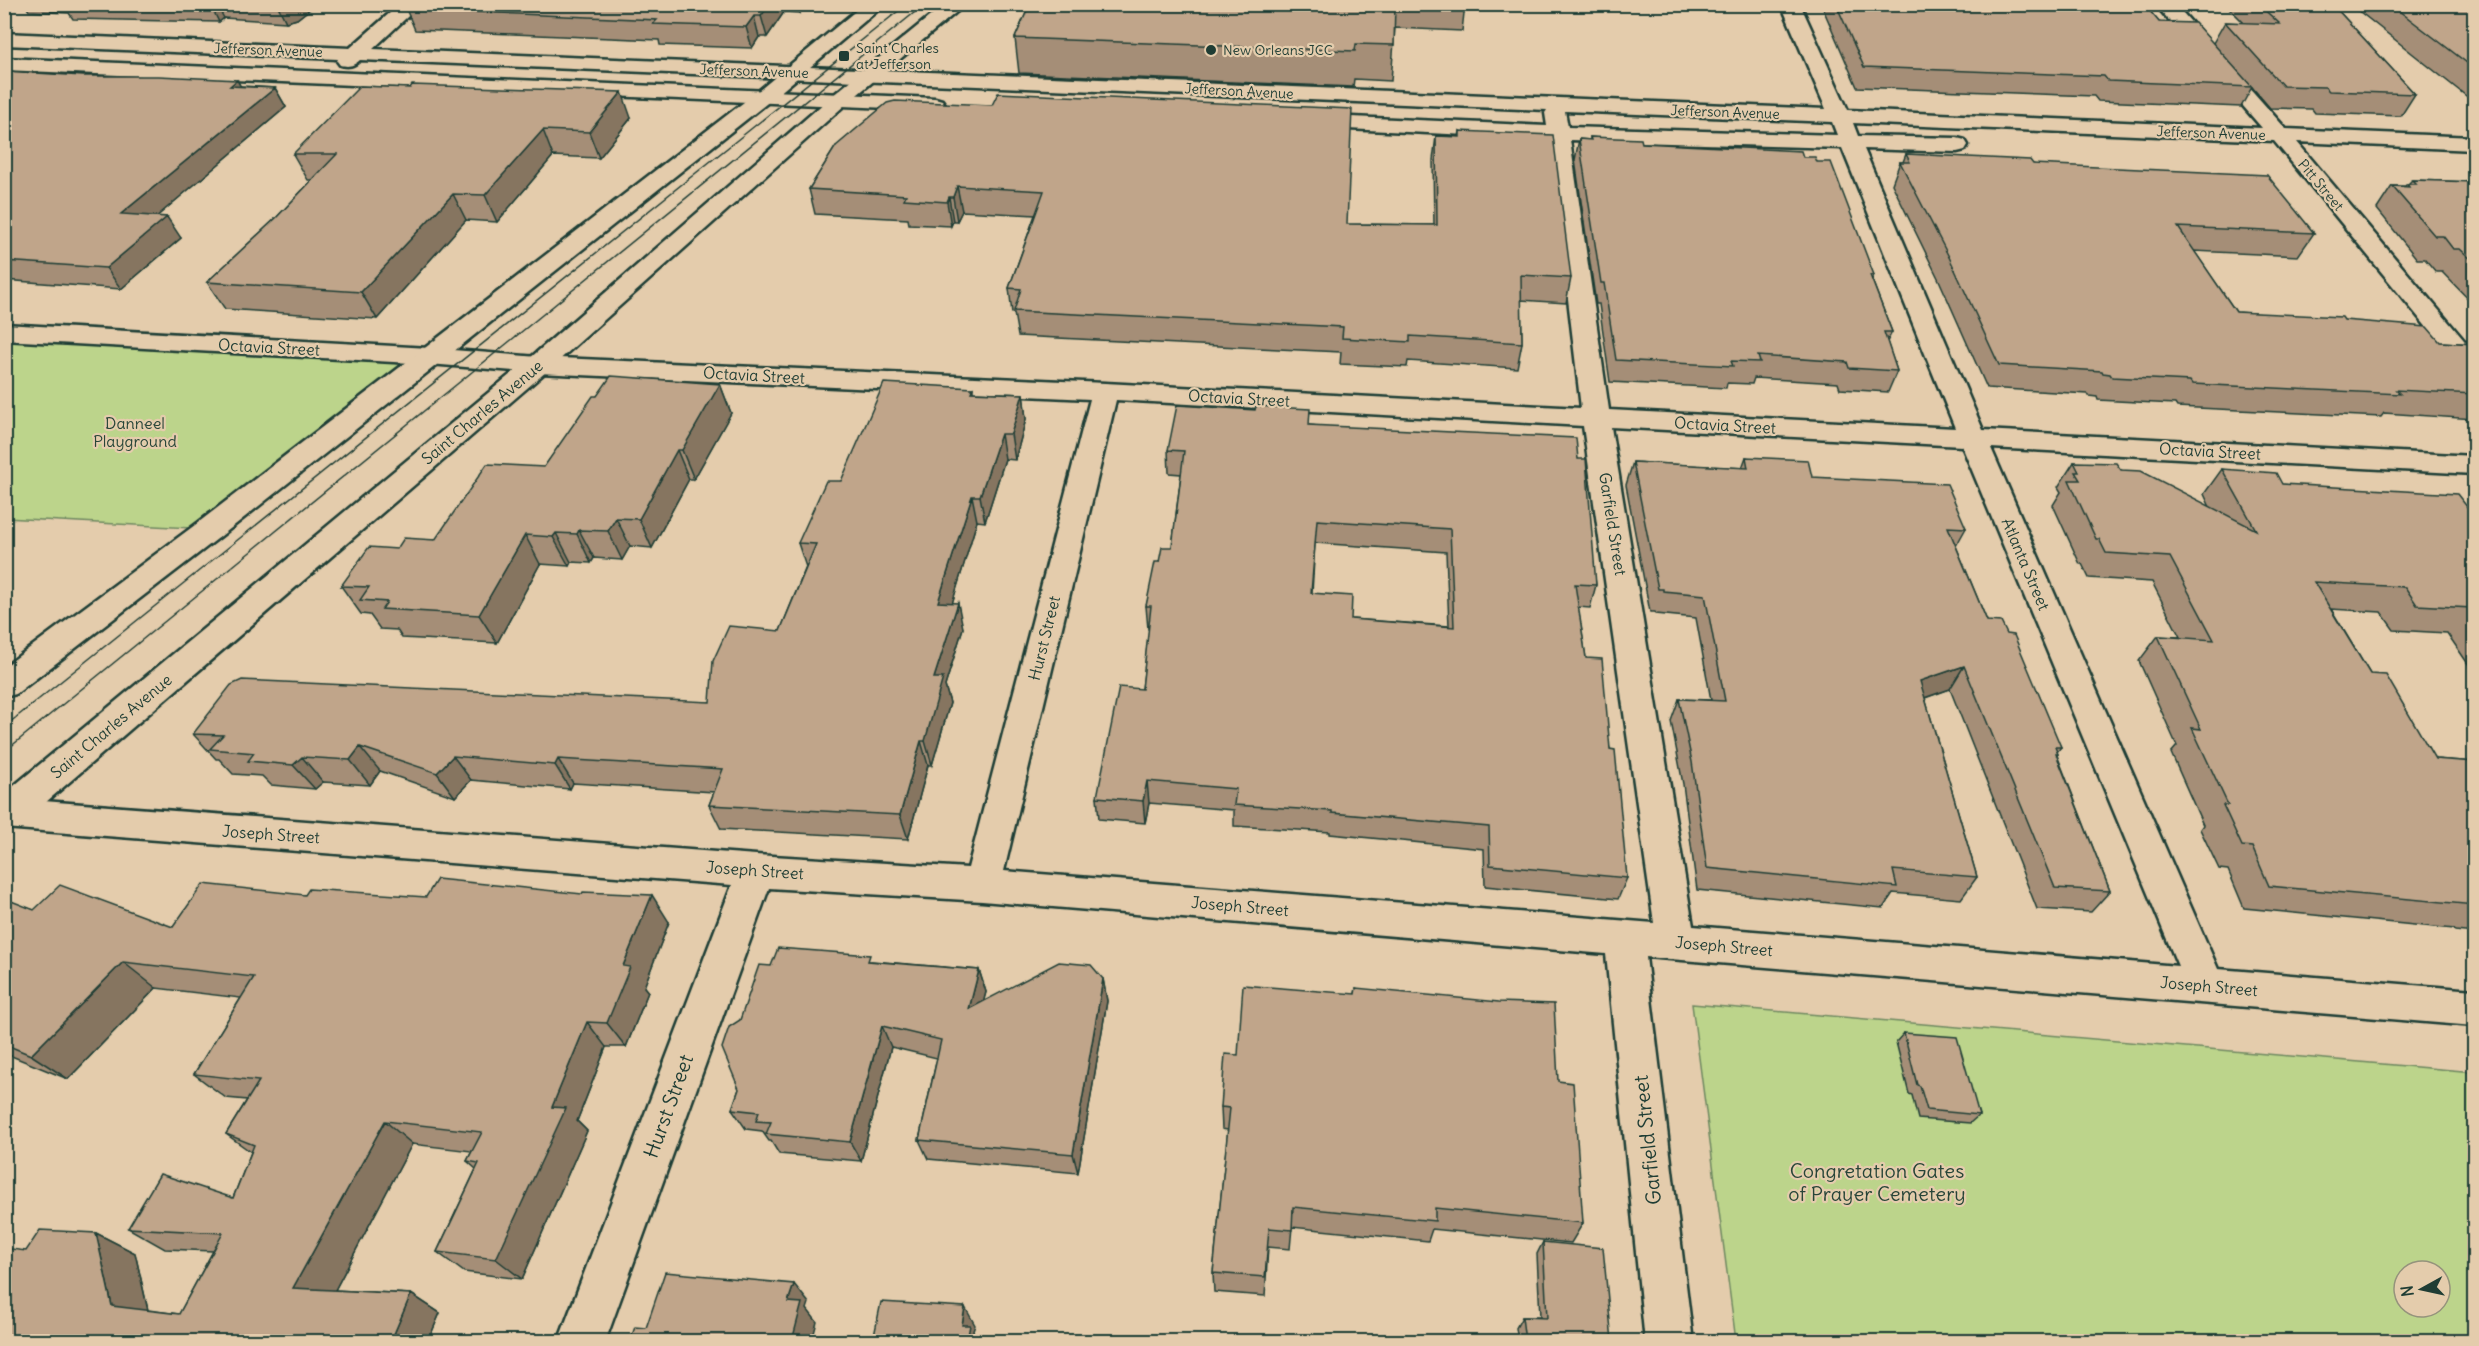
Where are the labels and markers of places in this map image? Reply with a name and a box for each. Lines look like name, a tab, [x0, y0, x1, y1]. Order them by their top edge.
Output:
place label: Saint Charles at Jefferson	[856, 39, 939, 73]
place label: New Orleans JCC	[1223, 41, 1333, 59]
marker: New Orleans JCC	[1204, 43, 1218, 57]
marker: Saint Charles at Jefferson	[837, 49, 851, 63]

